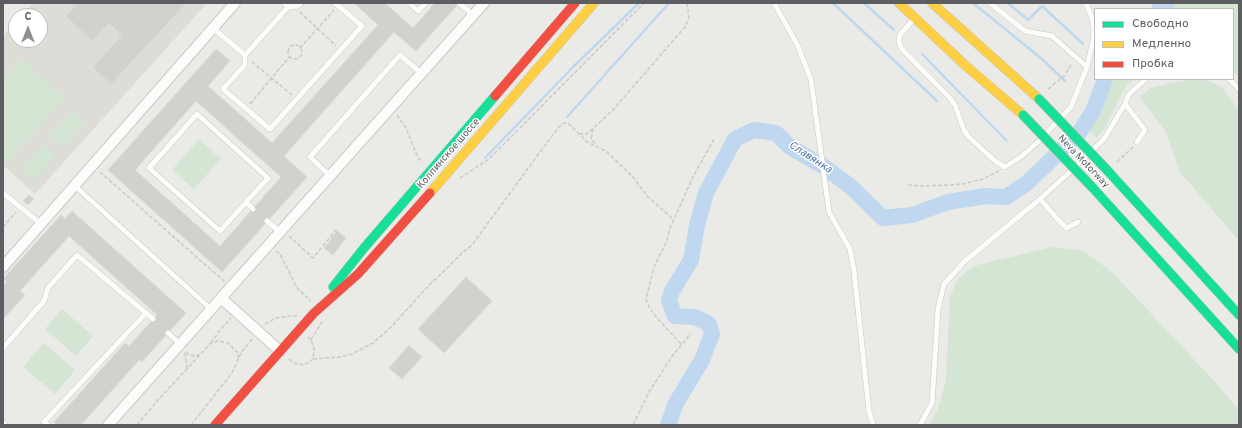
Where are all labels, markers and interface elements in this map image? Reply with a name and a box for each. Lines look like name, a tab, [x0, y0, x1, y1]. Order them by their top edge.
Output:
north arrow	[8, 8, 48, 48]
legend	[1094, 8, 1234, 80]
text: С	[24, 10, 32, 24]
text: Свободно	[1132, 16, 1189, 32]
text: Медленно	[1132, 36, 1191, 52]
text: Пробка	[1132, 56, 1174, 72]
street label: Колпинское шоссе	[415, 116, 483, 192]
street label: Neva Motorway	[1055, 133, 1111, 191]
water label: Славянка	[786, 139, 834, 177]

